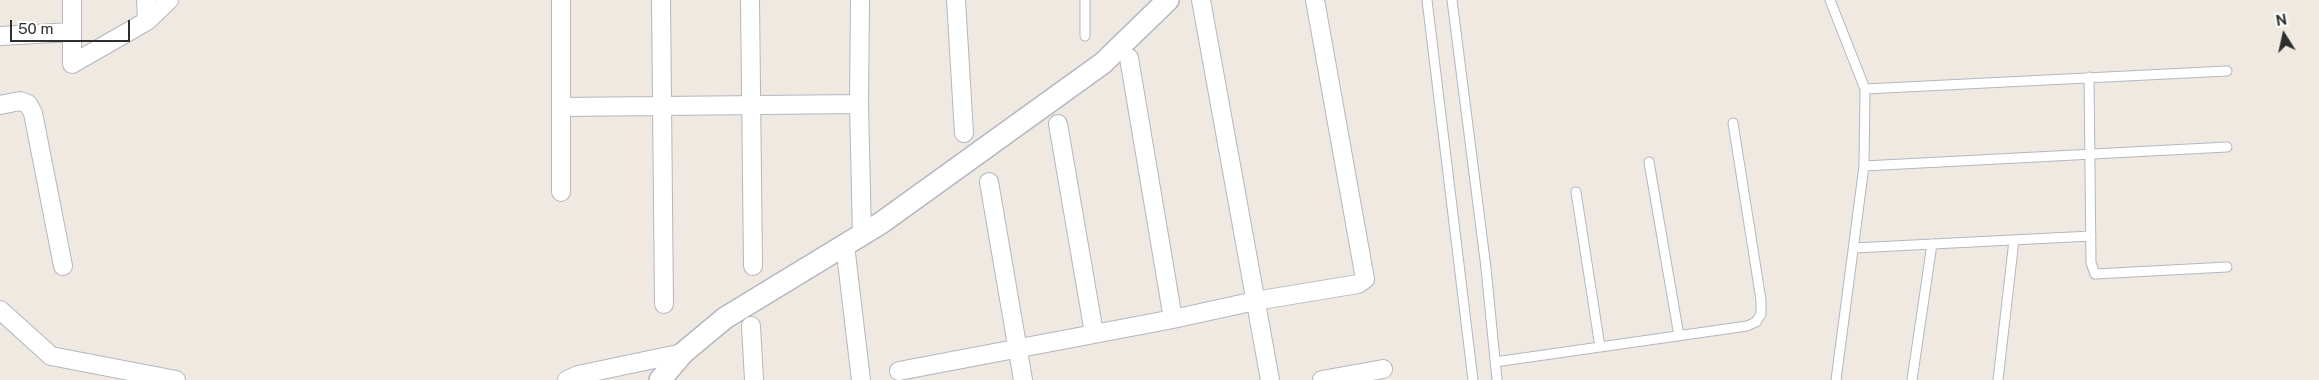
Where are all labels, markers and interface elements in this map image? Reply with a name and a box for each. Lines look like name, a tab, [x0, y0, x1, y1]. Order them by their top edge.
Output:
scale bar	[12, 10, 132, 42]
north arrow	[2259, 10, 2309, 60]
text: N	[2275, 11, 2288, 29]
text: 50 m	[18, 20, 53, 37]

